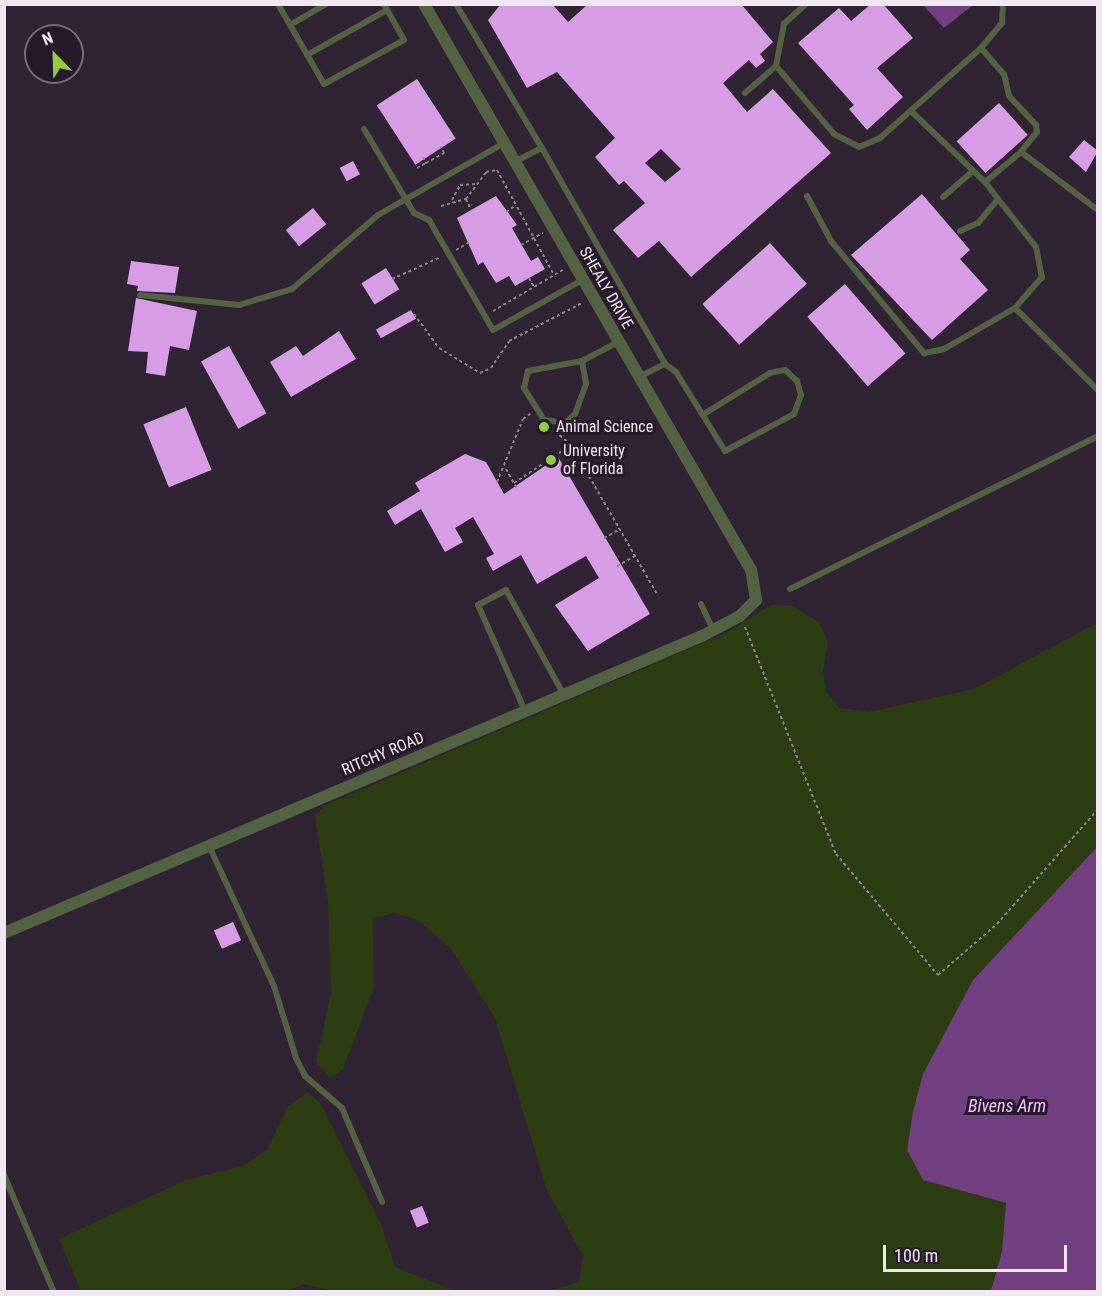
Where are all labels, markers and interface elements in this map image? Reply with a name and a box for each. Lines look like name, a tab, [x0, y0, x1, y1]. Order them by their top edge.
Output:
north arrow	[24, 24, 84, 84]
text: N	[39, 28, 56, 49]
street label: SHEALY DRIVE	[575, 243, 637, 333]
place label: Animal Science	[556, 417, 653, 437]
marker: Animal Science	[537, 420, 551, 434]
place label: University of Florida	[563, 441, 625, 479]
marker: University of Florida	[544, 453, 558, 467]
street label: RITCHY ROAD	[339, 728, 427, 780]
water label: Bivens Arm	[968, 1095, 1046, 1117]
scale bar	[886, 1233, 1070, 1271]
text: 100 m	[894, 1245, 938, 1266]

